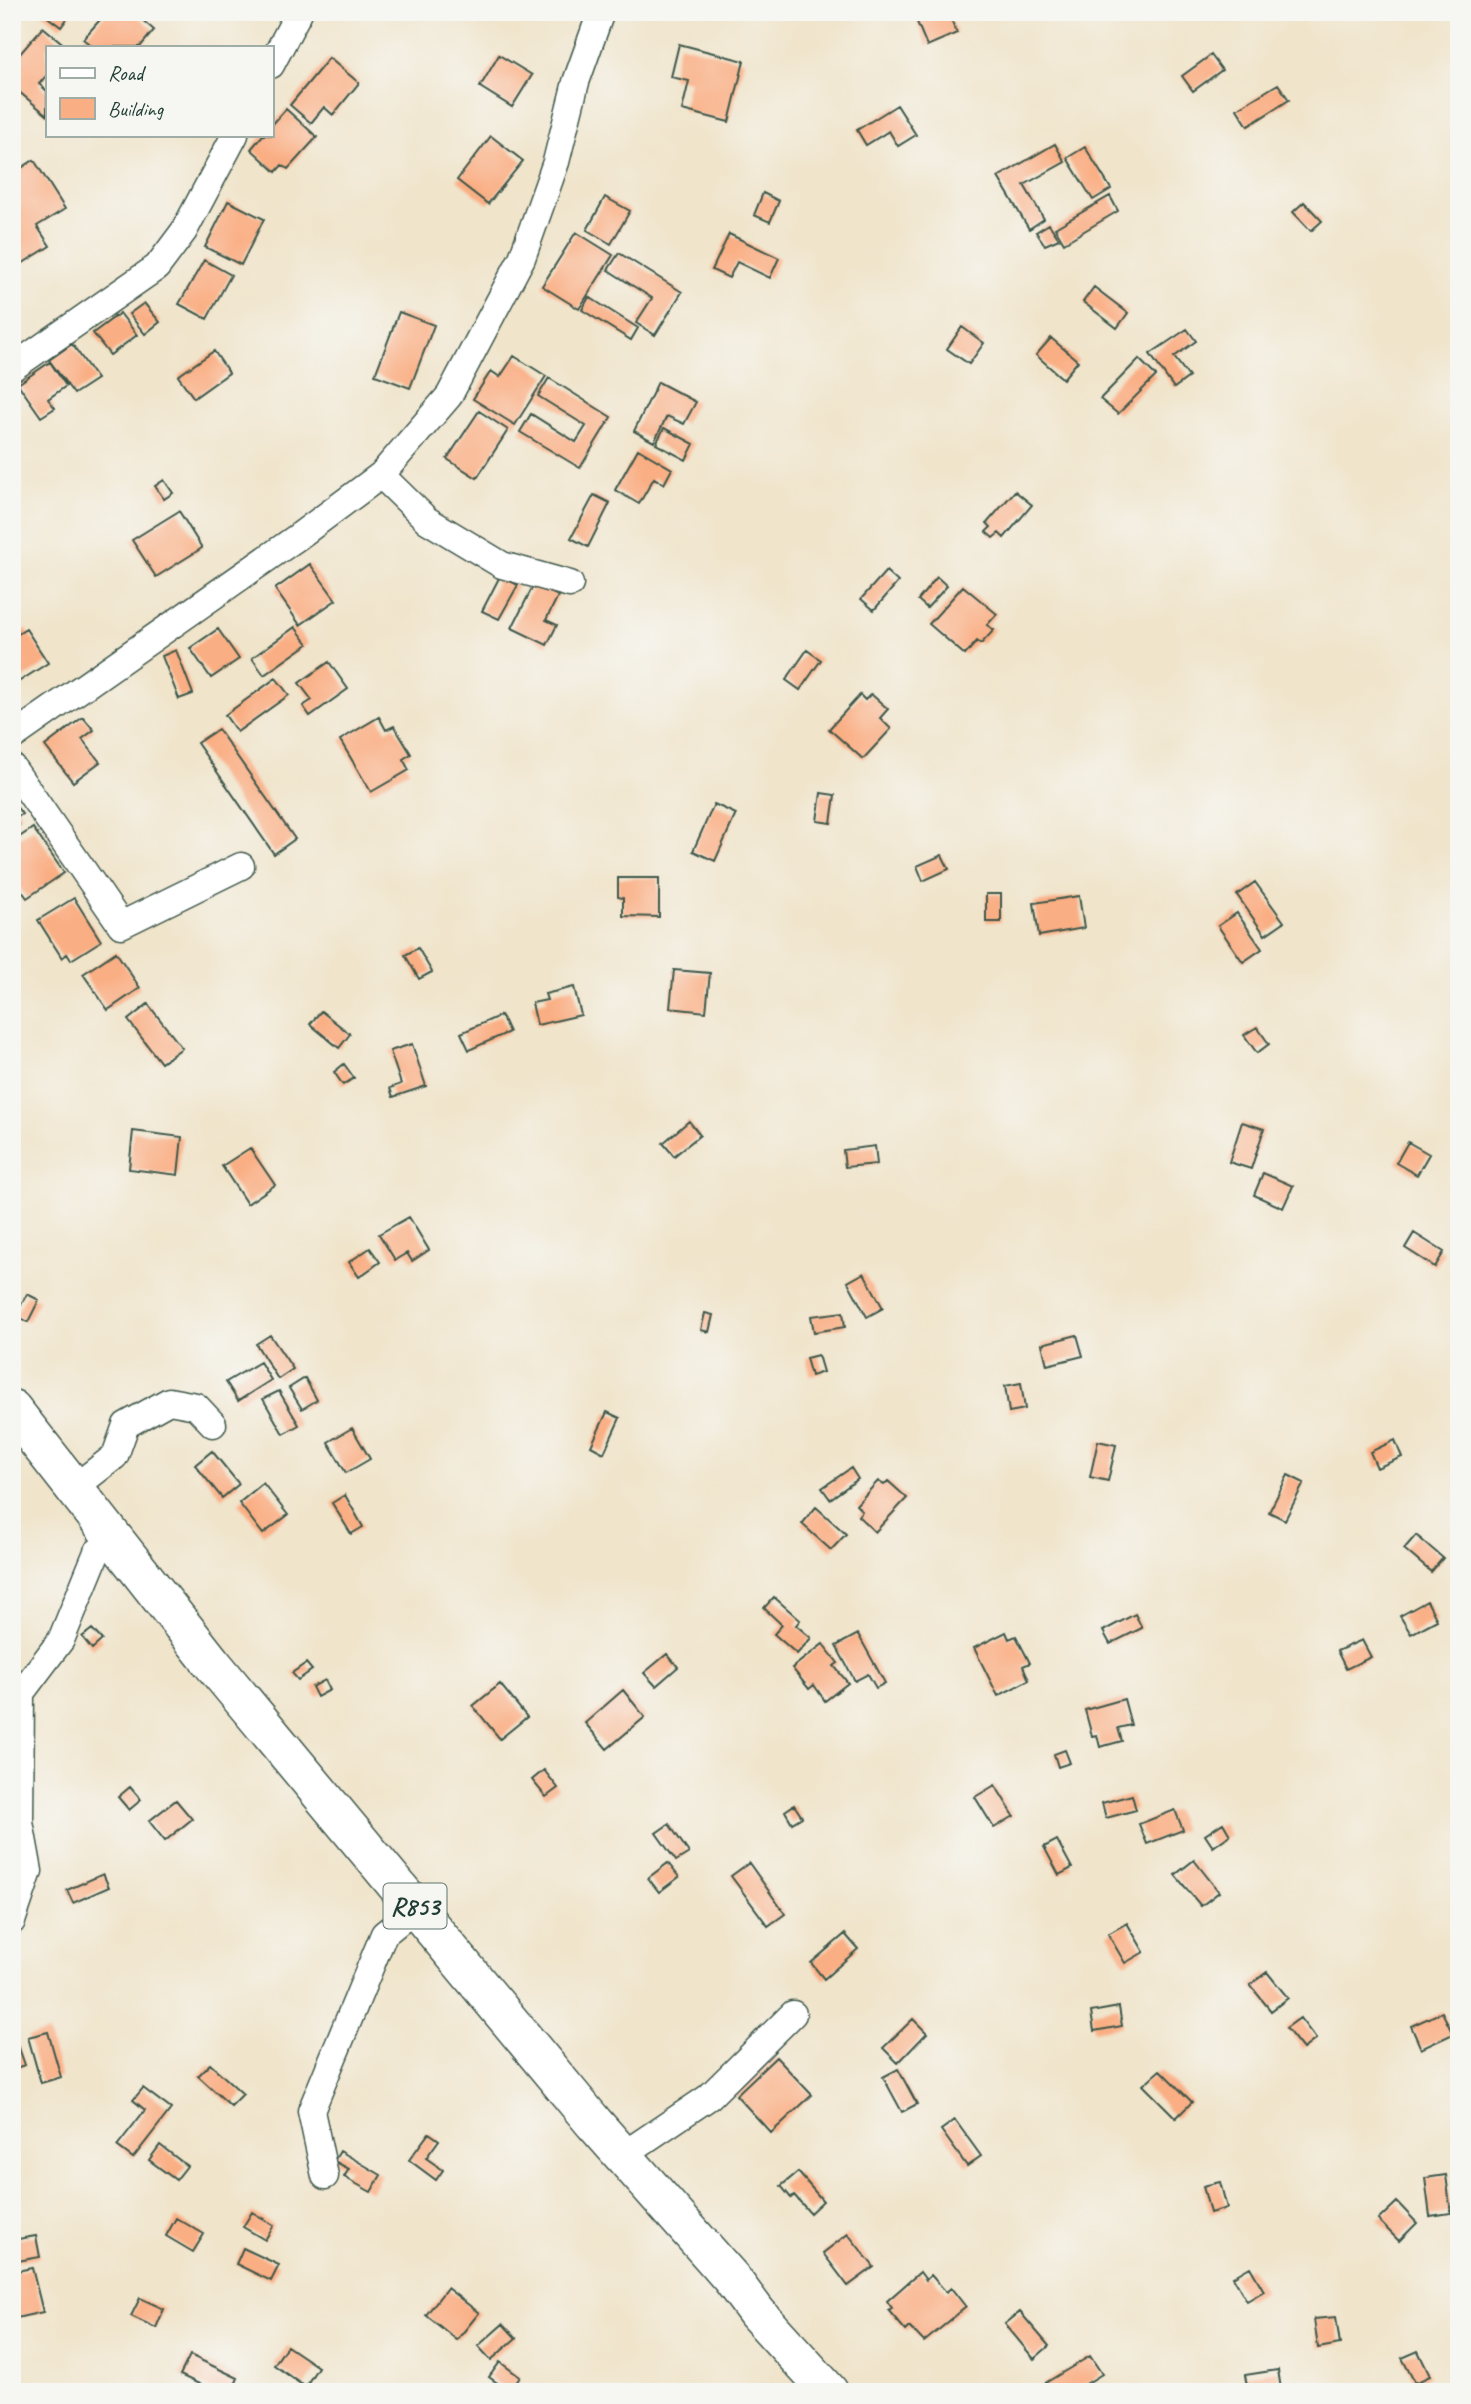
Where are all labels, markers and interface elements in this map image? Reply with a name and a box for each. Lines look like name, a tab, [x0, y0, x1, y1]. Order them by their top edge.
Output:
legend	[46, 46, 273, 136]
text: Road	[108, 60, 147, 86]
text: Building	[108, 96, 165, 122]
road number: R853	[384, 1884, 446, 1928]

